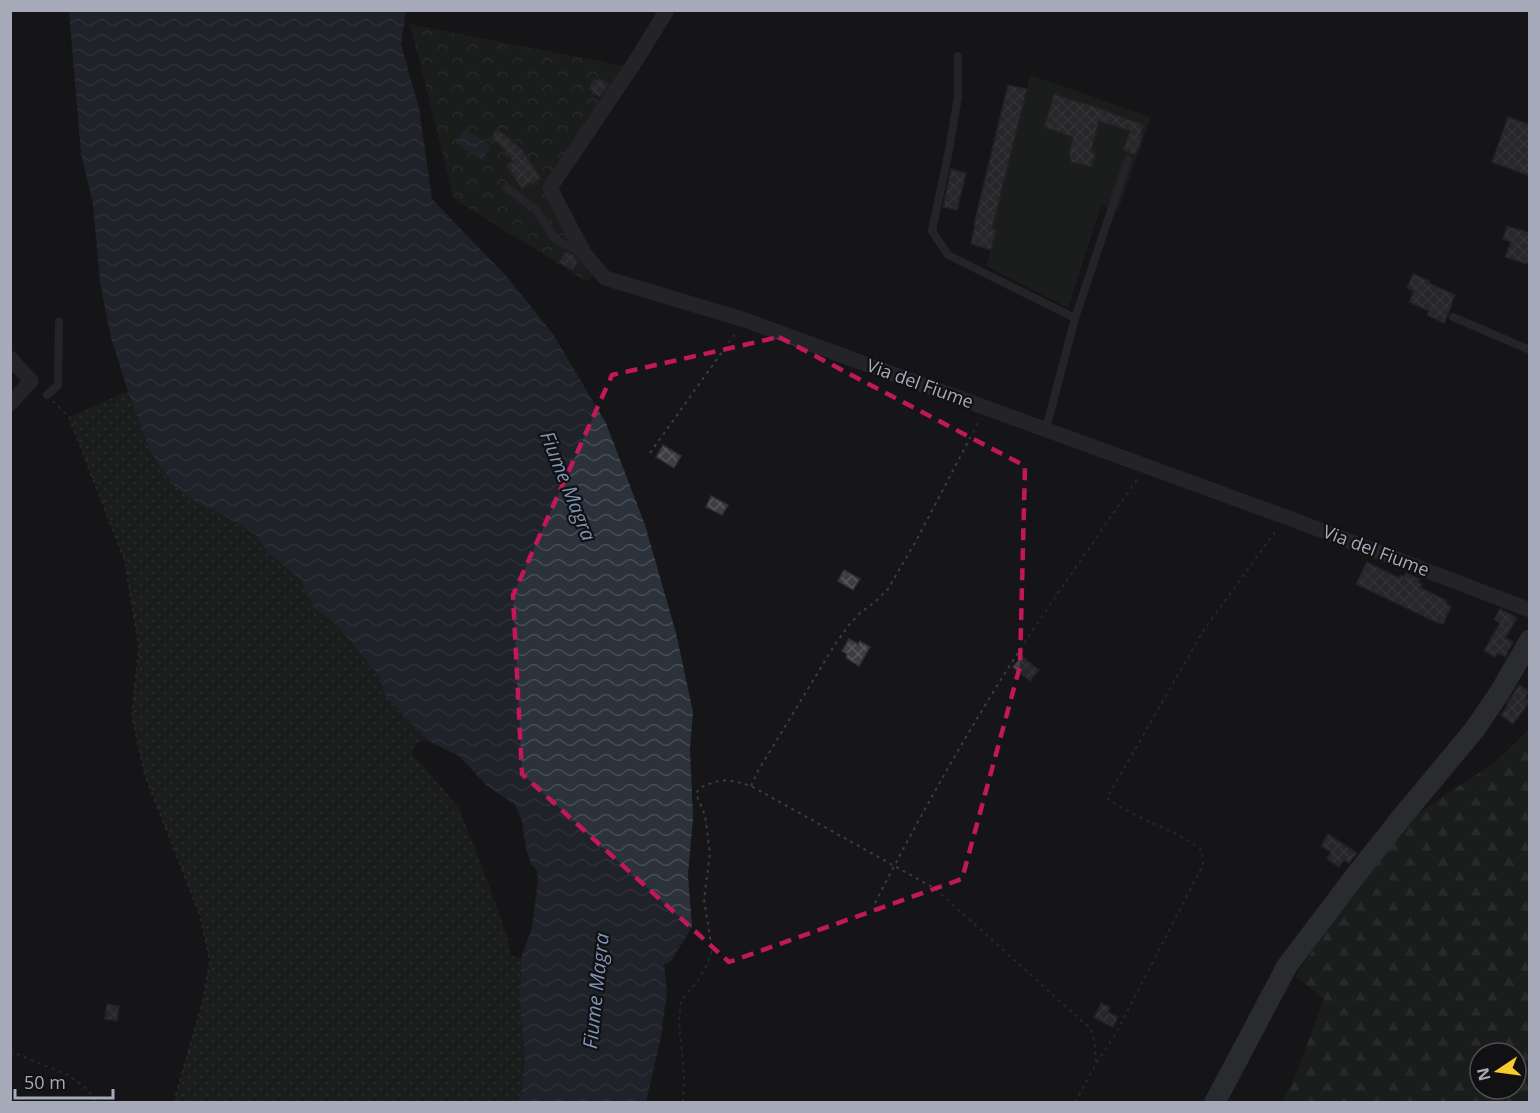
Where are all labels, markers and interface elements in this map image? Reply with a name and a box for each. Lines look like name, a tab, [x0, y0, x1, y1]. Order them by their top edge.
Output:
street label: Via del Fiume	[864, 353, 977, 413]
water label: Fiume Magra	[534, 427, 603, 545]
street label: Via del Fiume	[1320, 519, 1433, 581]
water label: Fiume Magra	[576, 932, 615, 1050]
north arrow	[1468, 1041, 1528, 1101]
scale bar	[15, 1062, 112, 1100]
text: N	[1471, 1066, 1496, 1083]
text: 50 m	[24, 1070, 66, 1094]

